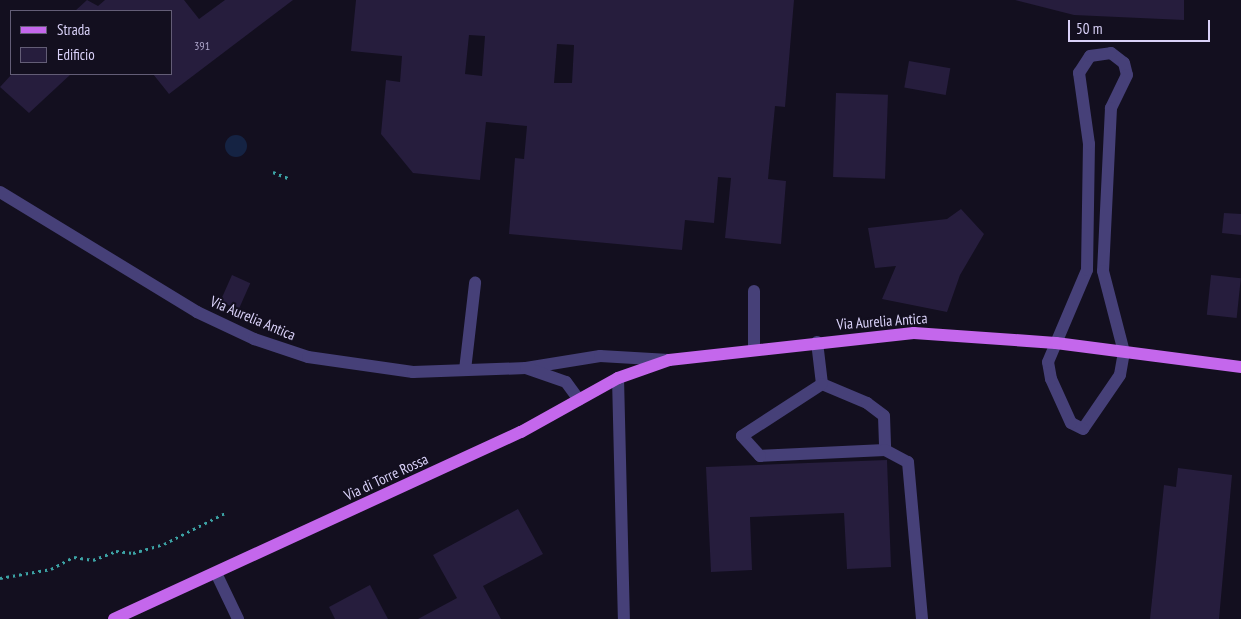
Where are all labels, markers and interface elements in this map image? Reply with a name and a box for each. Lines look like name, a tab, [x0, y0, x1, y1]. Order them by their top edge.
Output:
legend	[10, 10, 172, 75]
scale bar	[1071, 10, 1214, 42]
text: 50 m	[1076, 19, 1102, 38]
text: Strada	[57, 20, 90, 39]
house number: 391	[194, 39, 210, 53]
text: Edificio	[57, 45, 95, 64]
street label: Via Aurelia Antica	[207, 292, 299, 344]
street label: Via Aurelia Antica	[836, 309, 928, 333]
street label: Via di Torre Rossa	[341, 450, 431, 504]

